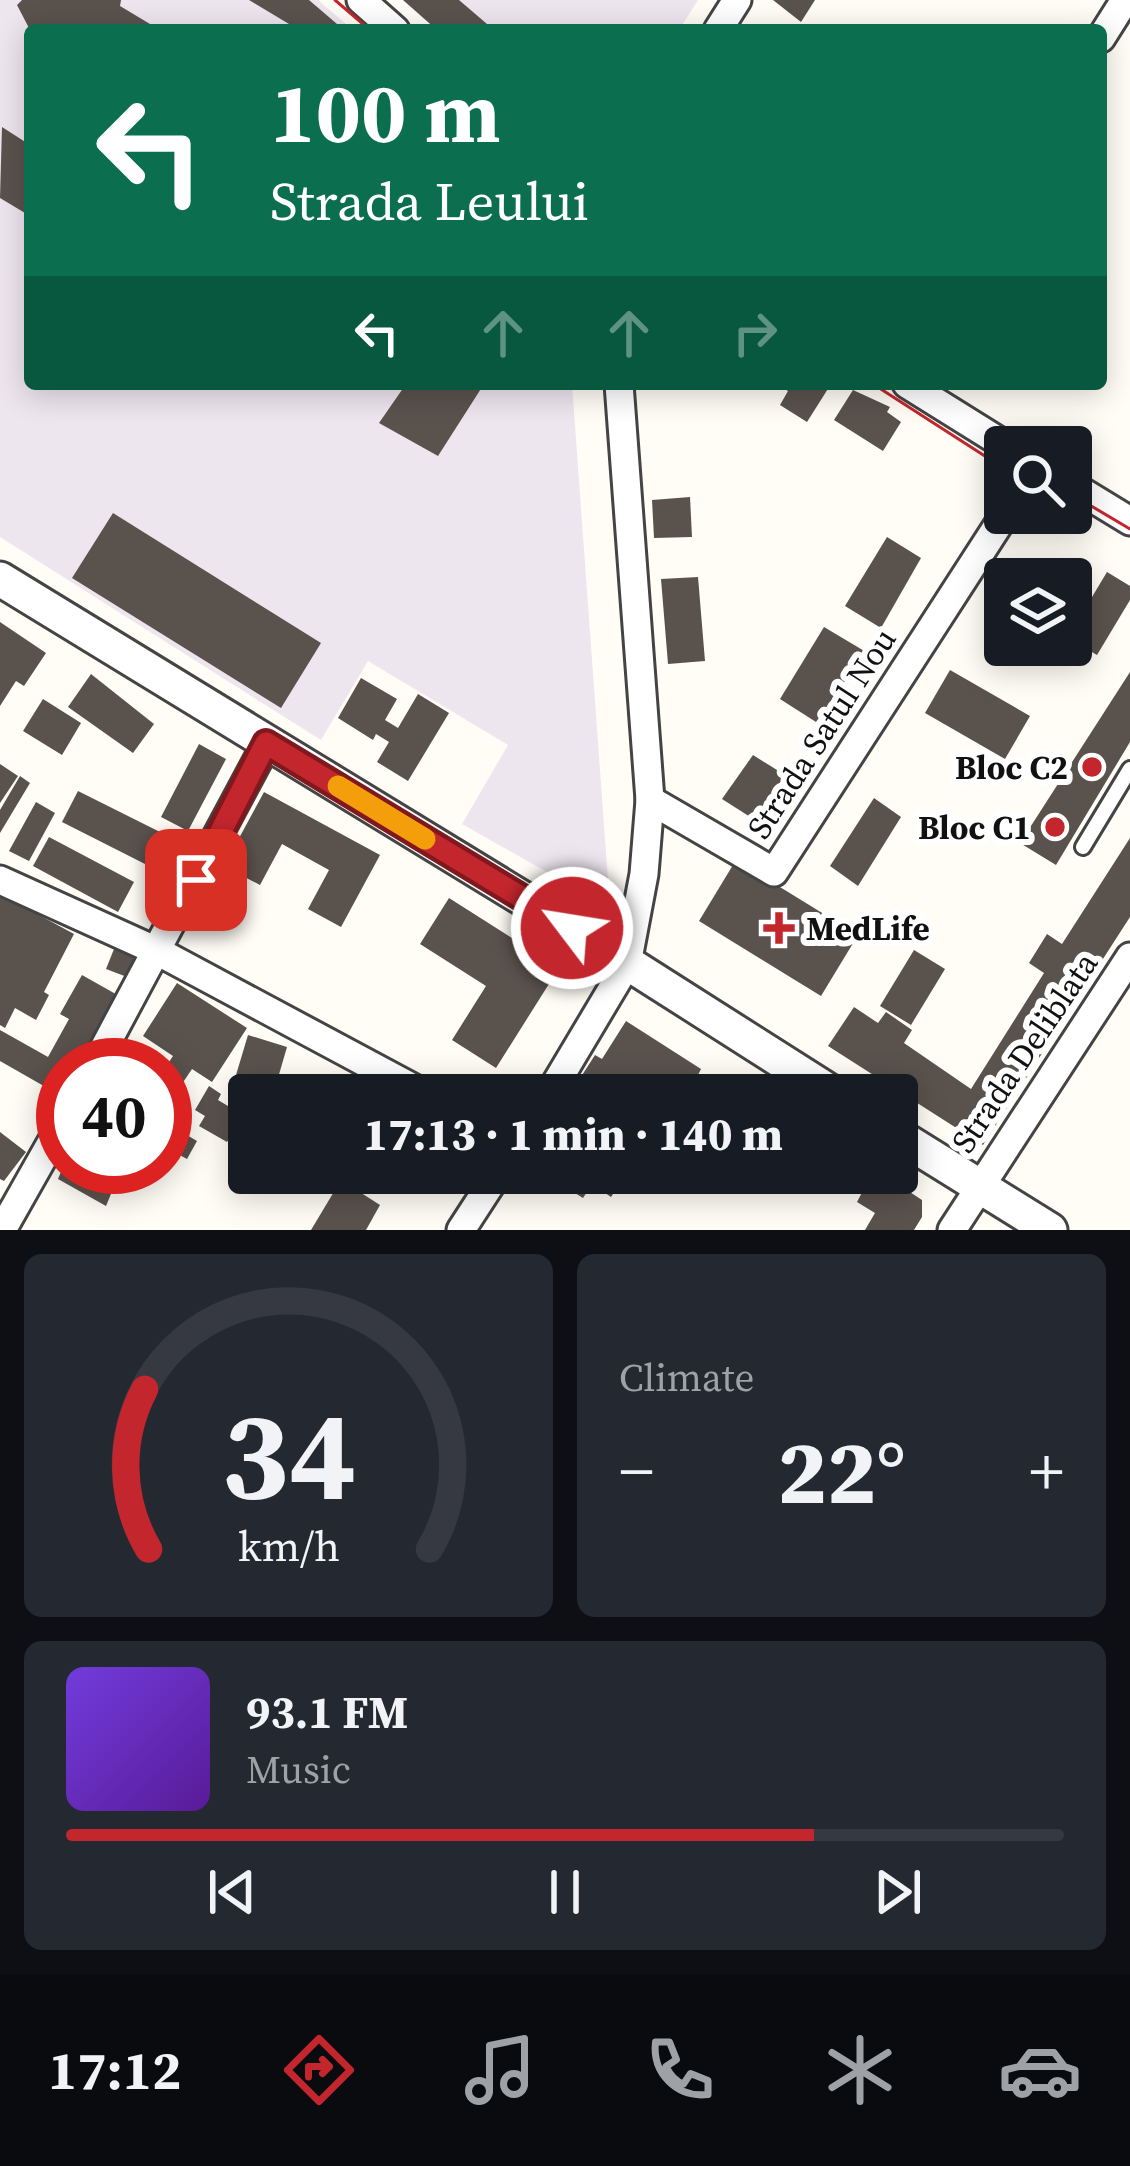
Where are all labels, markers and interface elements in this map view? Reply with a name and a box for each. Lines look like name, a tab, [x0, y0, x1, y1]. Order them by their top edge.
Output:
text: 100 m	[270, 55, 501, 170]
icon: left	[72, 72, 228, 228]
text: Strada Leului	[270, 164, 589, 238]
icon: left	[344, 300, 410, 366]
icon: ahead	[470, 300, 536, 366]
icon: ahead	[596, 300, 662, 366]
icon: right	[722, 300, 788, 366]
map controls	[984, 426, 1092, 666]
button: search	[984, 426, 1092, 534]
button: layers	[984, 558, 1092, 666]
street label: Strada Satul Nou	[736, 619, 906, 847]
place label: Bloc C2	[955, 745, 1068, 790]
marker: Bloc C2	[1079, 754, 1105, 780]
place label: Bloc C1	[918, 805, 1031, 850]
marker: Bloc C1	[1042, 814, 1068, 840]
pin	[145, 829, 247, 931]
icon: arrive	[163, 847, 229, 913]
position arrow	[509, 865, 635, 991]
place label: MedLife	[806, 906, 930, 951]
marker: MedLife	[763, 912, 795, 944]
street label: Strada Deliblata	[941, 943, 1108, 1161]
speed limit sign: 40	[36, 1038, 192, 1194]
text: 17:13 · 1 min · 140 m	[363, 1103, 783, 1165]
text: Climate	[619, 1351, 754, 1404]
text: 34	[221, 1369, 356, 1540]
text: 22°	[777, 1410, 906, 1533]
text: −	[619, 1426, 654, 1516]
text: +	[1029, 1426, 1064, 1516]
text: km/h	[237, 1516, 340, 1574]
text: 93.1 FM	[246, 1681, 408, 1743]
text: Music	[246, 1743, 351, 1796]
icon: previous	[199, 1859, 265, 1925]
icon: pause	[532, 1859, 598, 1925]
icon: next	[865, 1859, 931, 1925]
icon: directions	[277, 2028, 361, 2112]
icon: music	[458, 2028, 542, 2112]
icon: phone	[638, 2028, 722, 2112]
icon: climate	[818, 2028, 902, 2112]
icon: car	[998, 2028, 1082, 2112]
text: 17:12	[48, 2033, 181, 2107]

